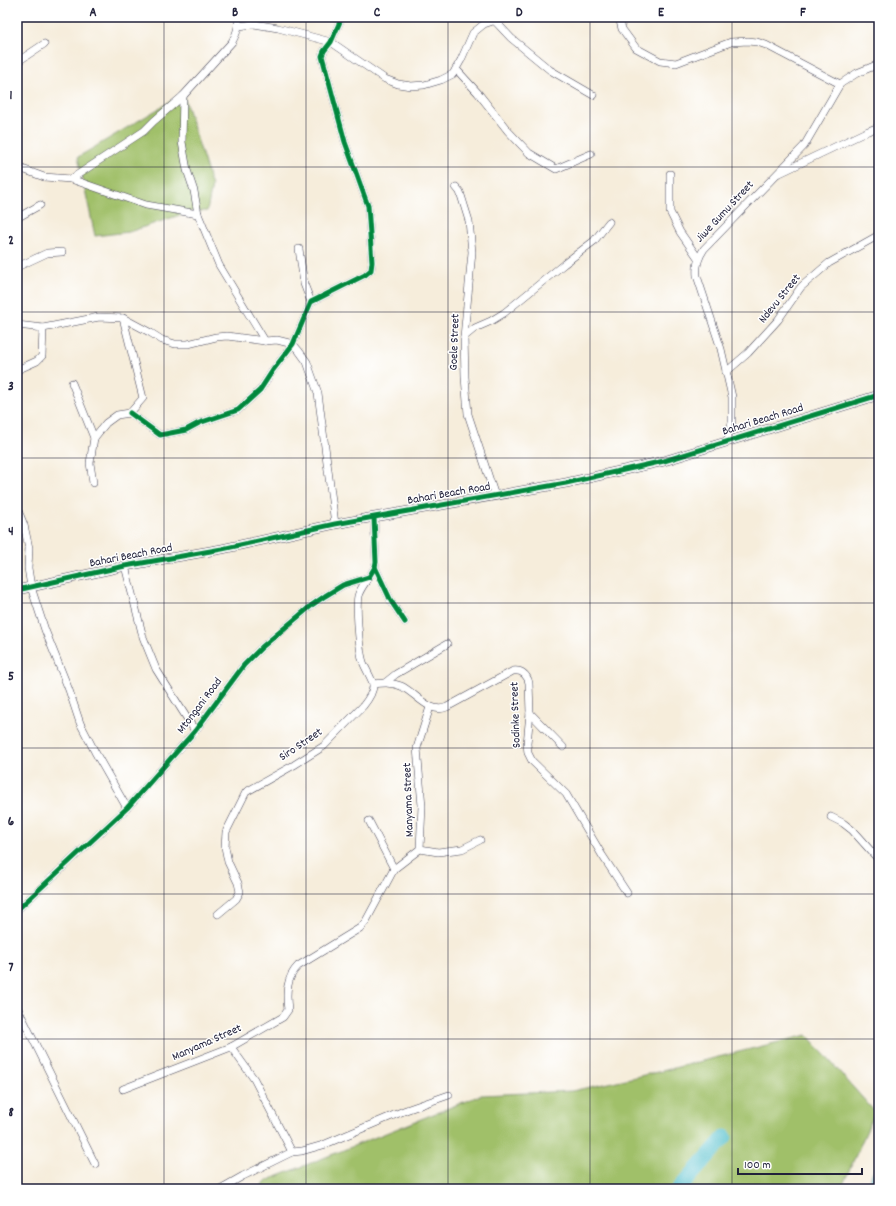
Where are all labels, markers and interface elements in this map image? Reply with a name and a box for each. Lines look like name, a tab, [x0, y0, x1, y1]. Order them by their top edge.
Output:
text: A	[89, 4, 97, 23]
text: B	[232, 4, 238, 23]
text: C	[374, 4, 381, 23]
text: D	[516, 4, 523, 23]
text: E	[658, 4, 665, 23]
text: F	[800, 4, 806, 23]
text: 1	[10, 87, 13, 106]
street label: Jiwe Gumu Street	[692, 177, 758, 247]
text: 2	[8, 232, 14, 251]
street label: Ndevu Street	[755, 270, 806, 327]
street label: Goele Street	[446, 313, 465, 371]
text: 3	[8, 378, 14, 397]
street label: Bahari Beach Road	[720, 400, 806, 440]
street label: Bahari Beach Road	[406, 478, 492, 510]
text: 4	[8, 523, 14, 542]
street label: Bahari Beach Road	[88, 540, 174, 572]
text: 5	[8, 668, 14, 687]
street label: Mtongani Road	[173, 674, 227, 738]
street label: Sodinke Street	[506, 681, 526, 748]
street label: Siro Street	[276, 724, 327, 766]
street label: Manyama Street	[399, 762, 419, 838]
text: 6	[8, 813, 15, 832]
text: 7	[9, 959, 14, 978]
street label: Manyama Street	[170, 1020, 245, 1066]
text: 8	[8, 1104, 14, 1123]
scale bar	[738, 1150, 862, 1176]
text: 100 m	[744, 1157, 771, 1174]

